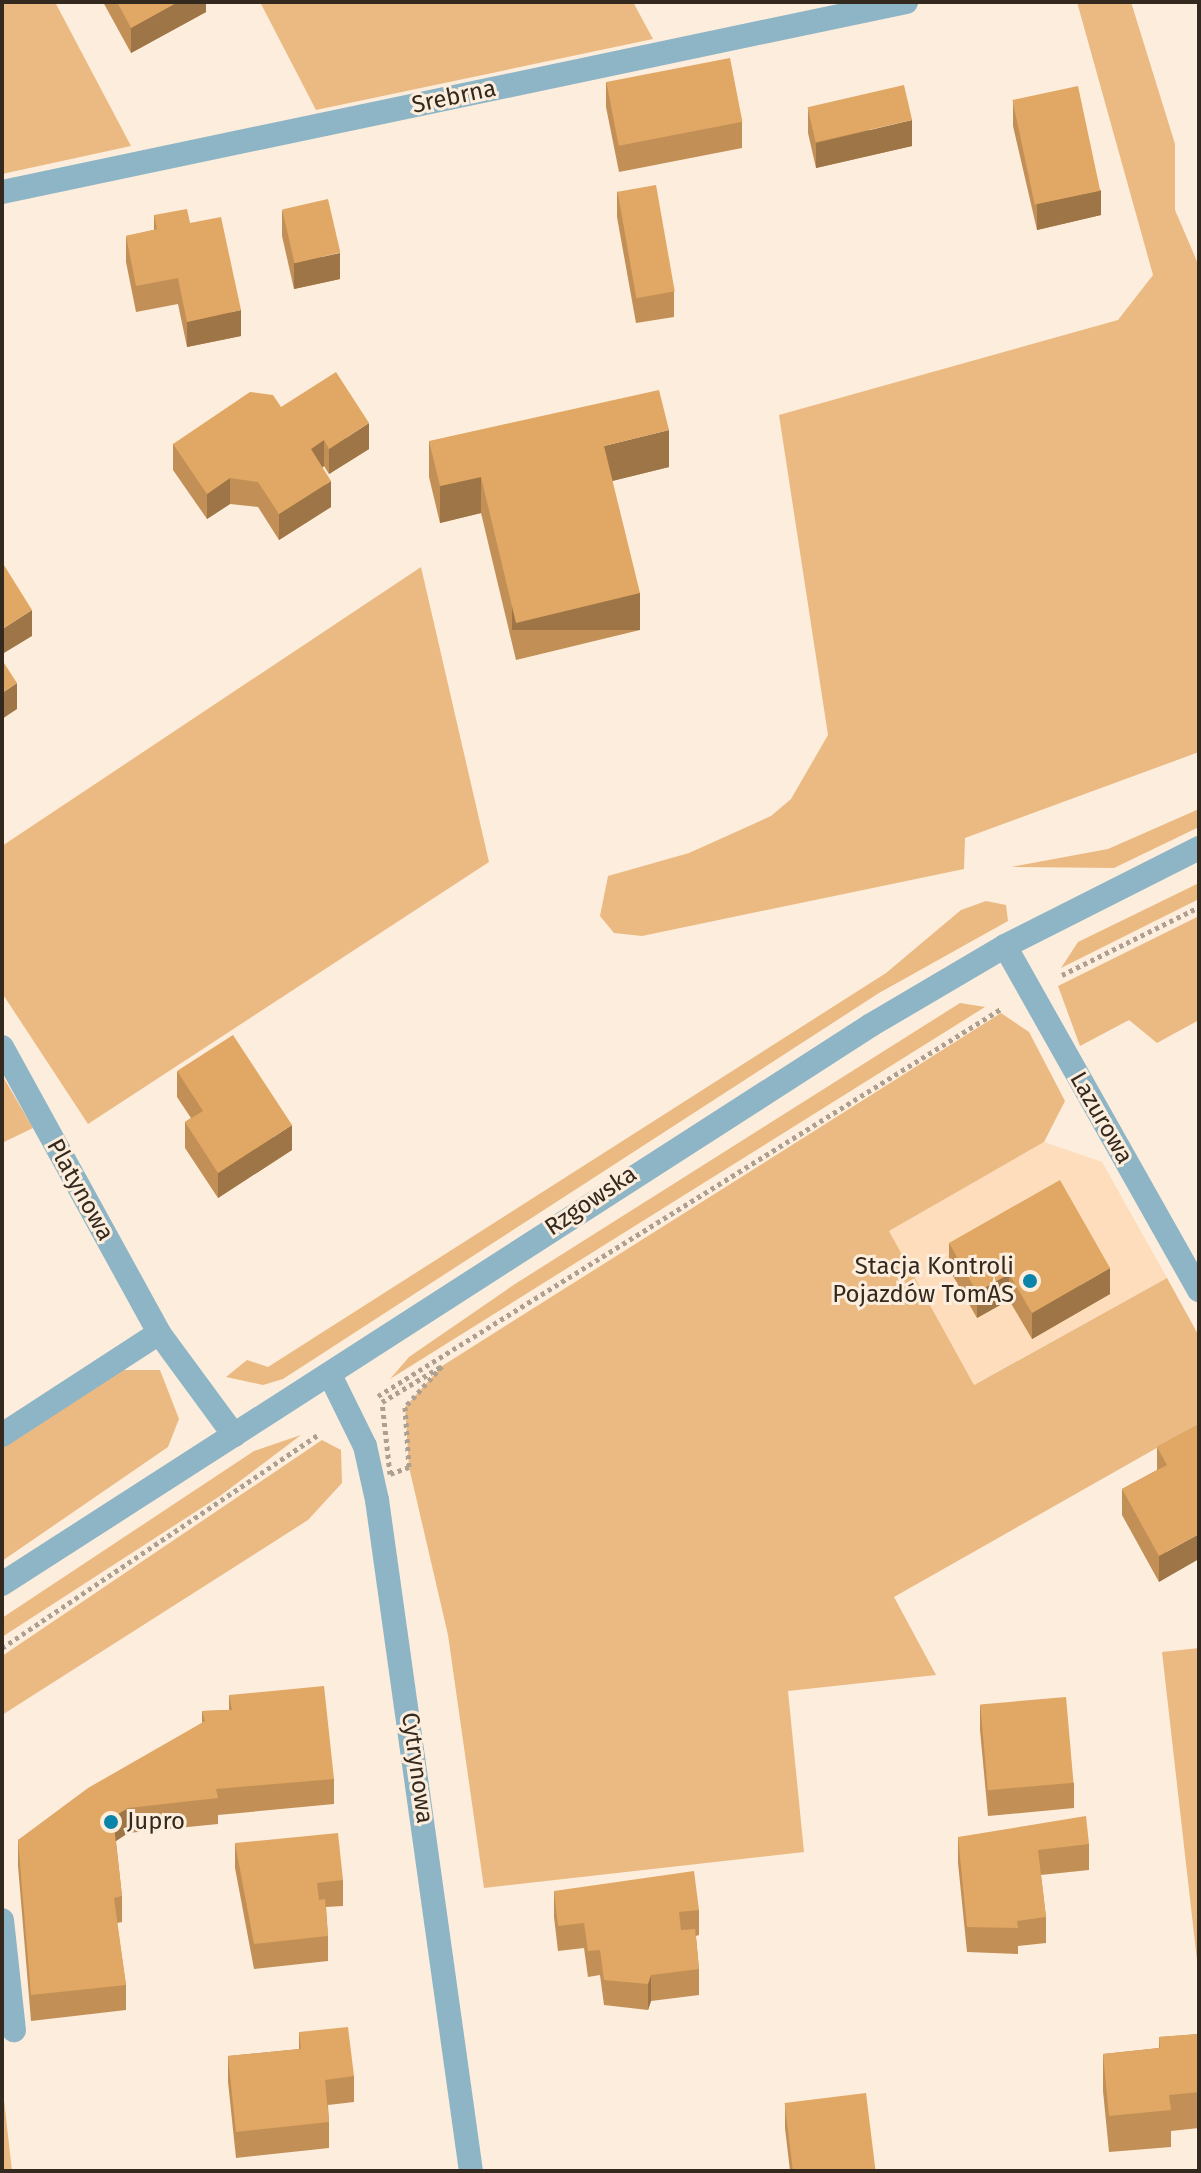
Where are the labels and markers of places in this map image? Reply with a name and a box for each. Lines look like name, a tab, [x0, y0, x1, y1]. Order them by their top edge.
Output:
place label: Stacja Kontroli Pojazdów TomAS	[832, 1253, 1014, 1309]
marker: Stacja Kontroli Pojazdów TomAS	[1021, 1272, 1039, 1290]
place label: Jupro	[127, 1808, 185, 1836]
marker: Jupro	[102, 1813, 120, 1831]

